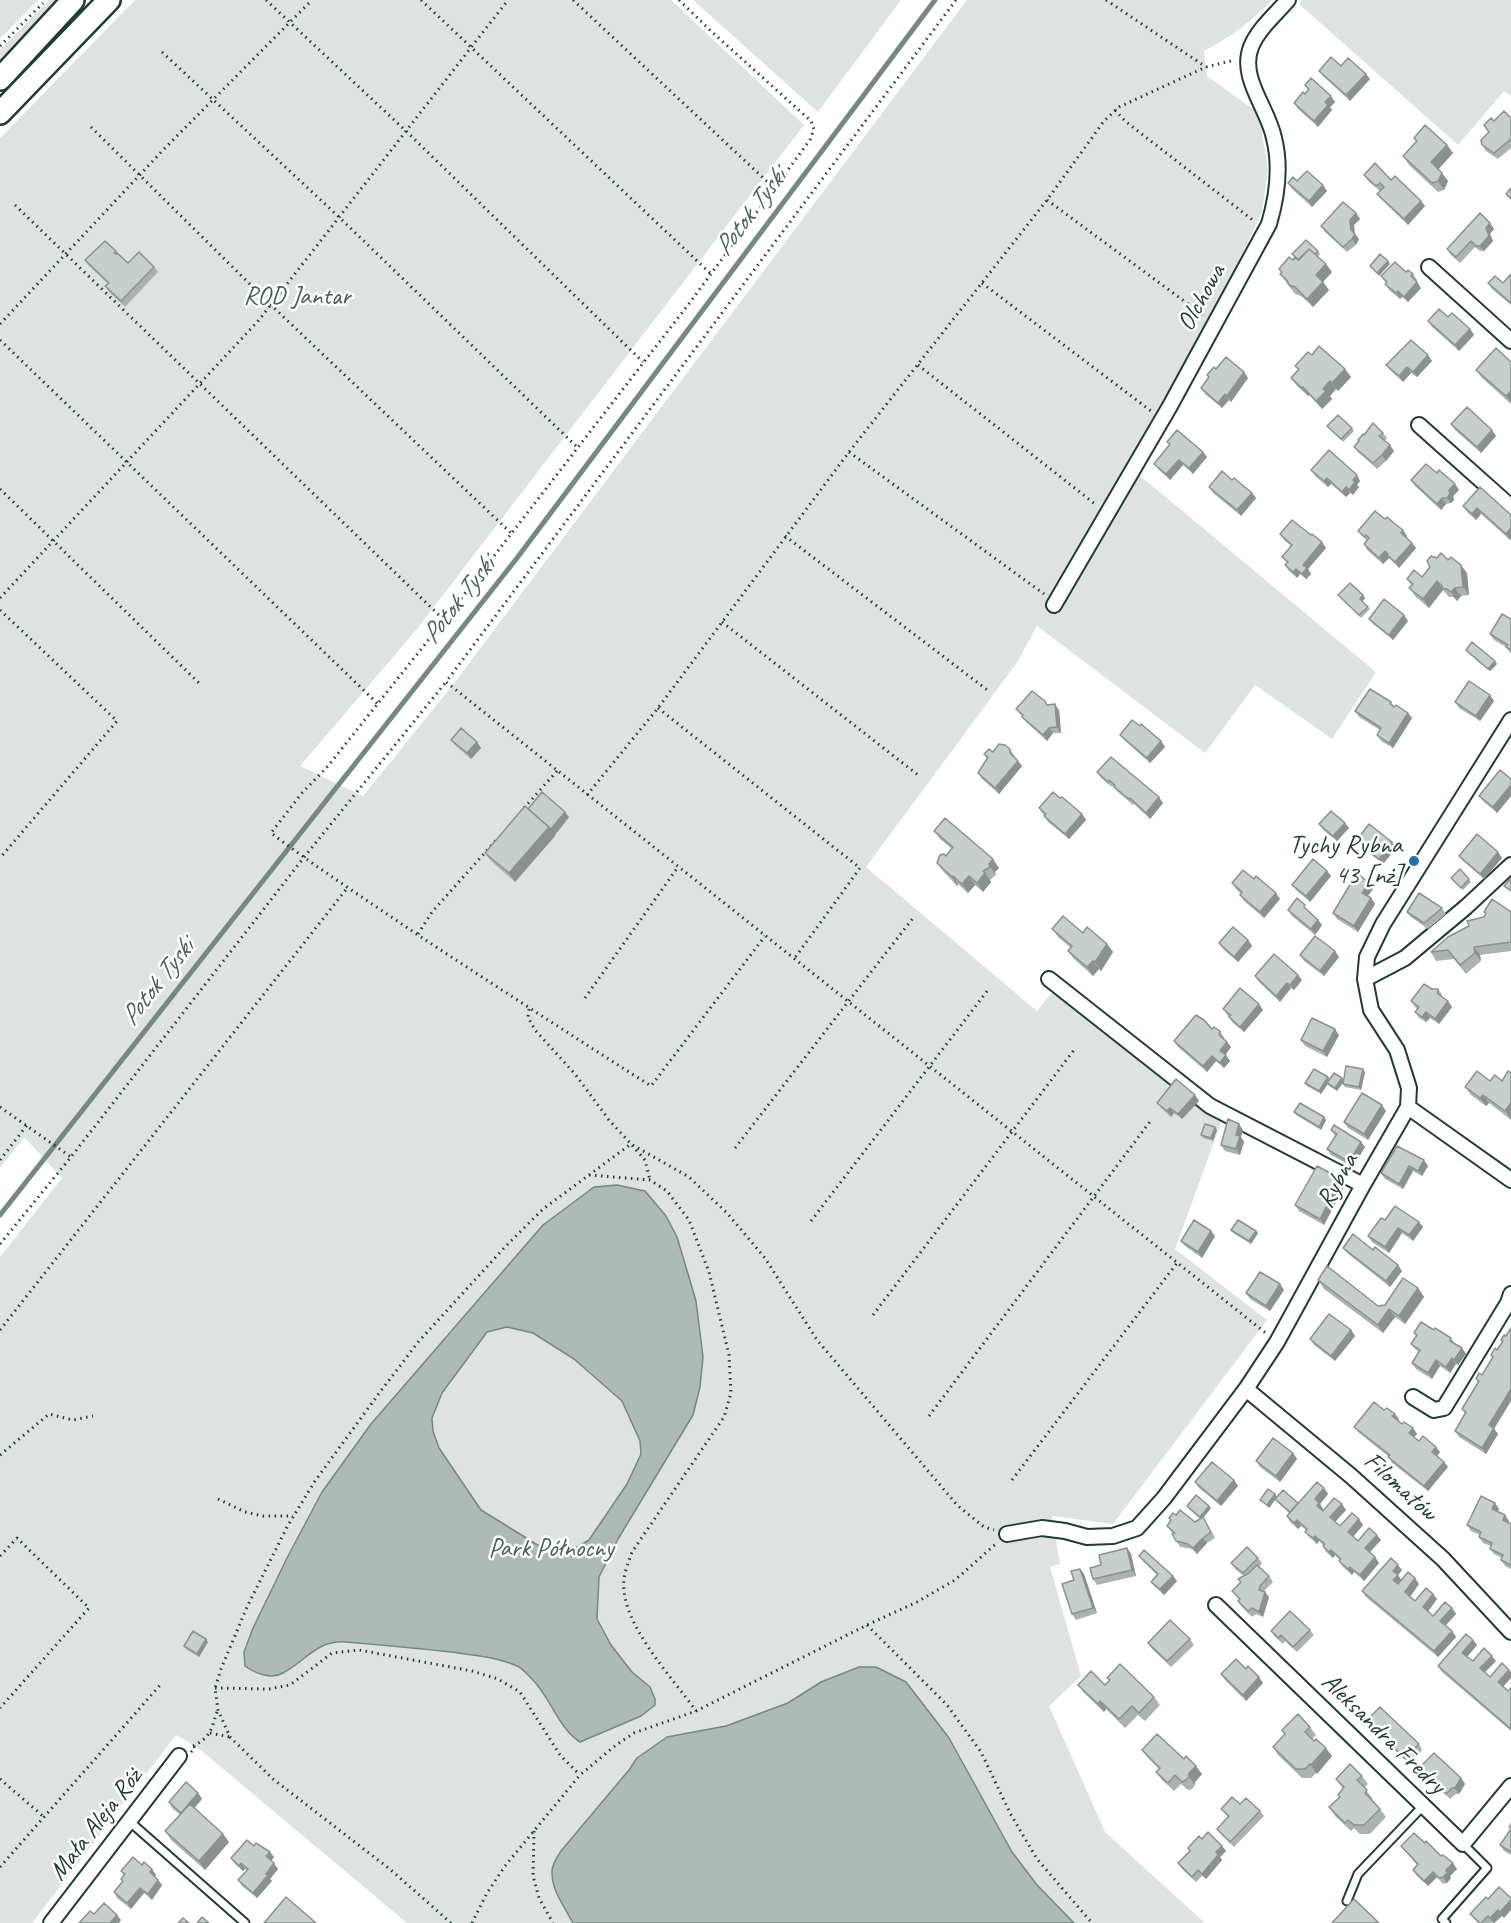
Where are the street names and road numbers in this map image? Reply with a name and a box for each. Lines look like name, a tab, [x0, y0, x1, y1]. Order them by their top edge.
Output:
street label: Olchowa	[1171, 259, 1233, 337]
street label: Rybna	[1310, 1148, 1366, 1214]
street label: Filomatów	[1357, 1446, 1443, 1528]
street label: Aleksandra Fredry	[1314, 1667, 1452, 1801]
street label: Mała Aleja Róż	[43, 1763, 149, 1887]

